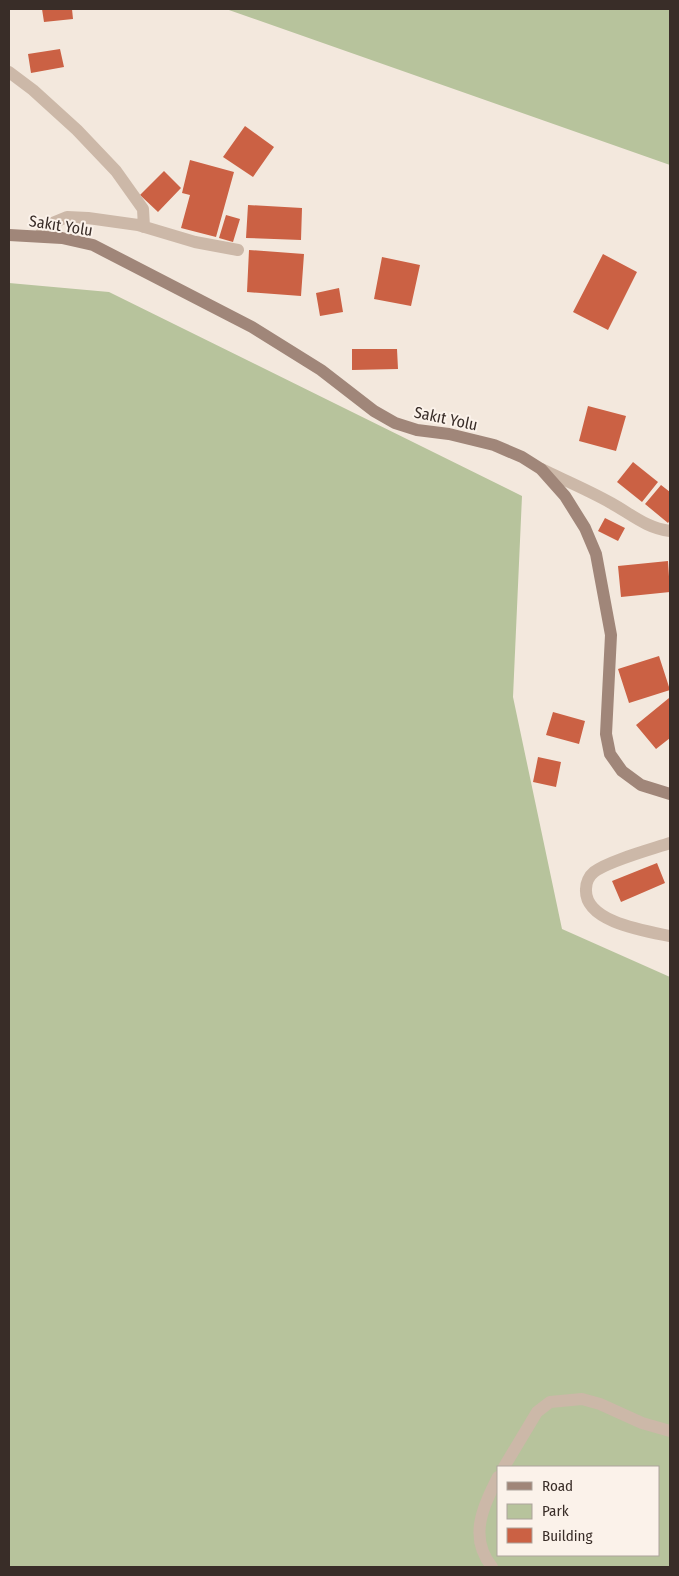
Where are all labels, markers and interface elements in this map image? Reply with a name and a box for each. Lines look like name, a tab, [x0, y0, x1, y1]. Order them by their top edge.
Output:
street label: Sakıt Yolu	[28, 211, 94, 240]
street label: Sakıt Yolu	[412, 403, 479, 434]
legend	[497, 1466, 659, 1556]
text: Road	[542, 1477, 573, 1495]
text: Park	[542, 1502, 569, 1520]
text: Building	[542, 1527, 593, 1545]

